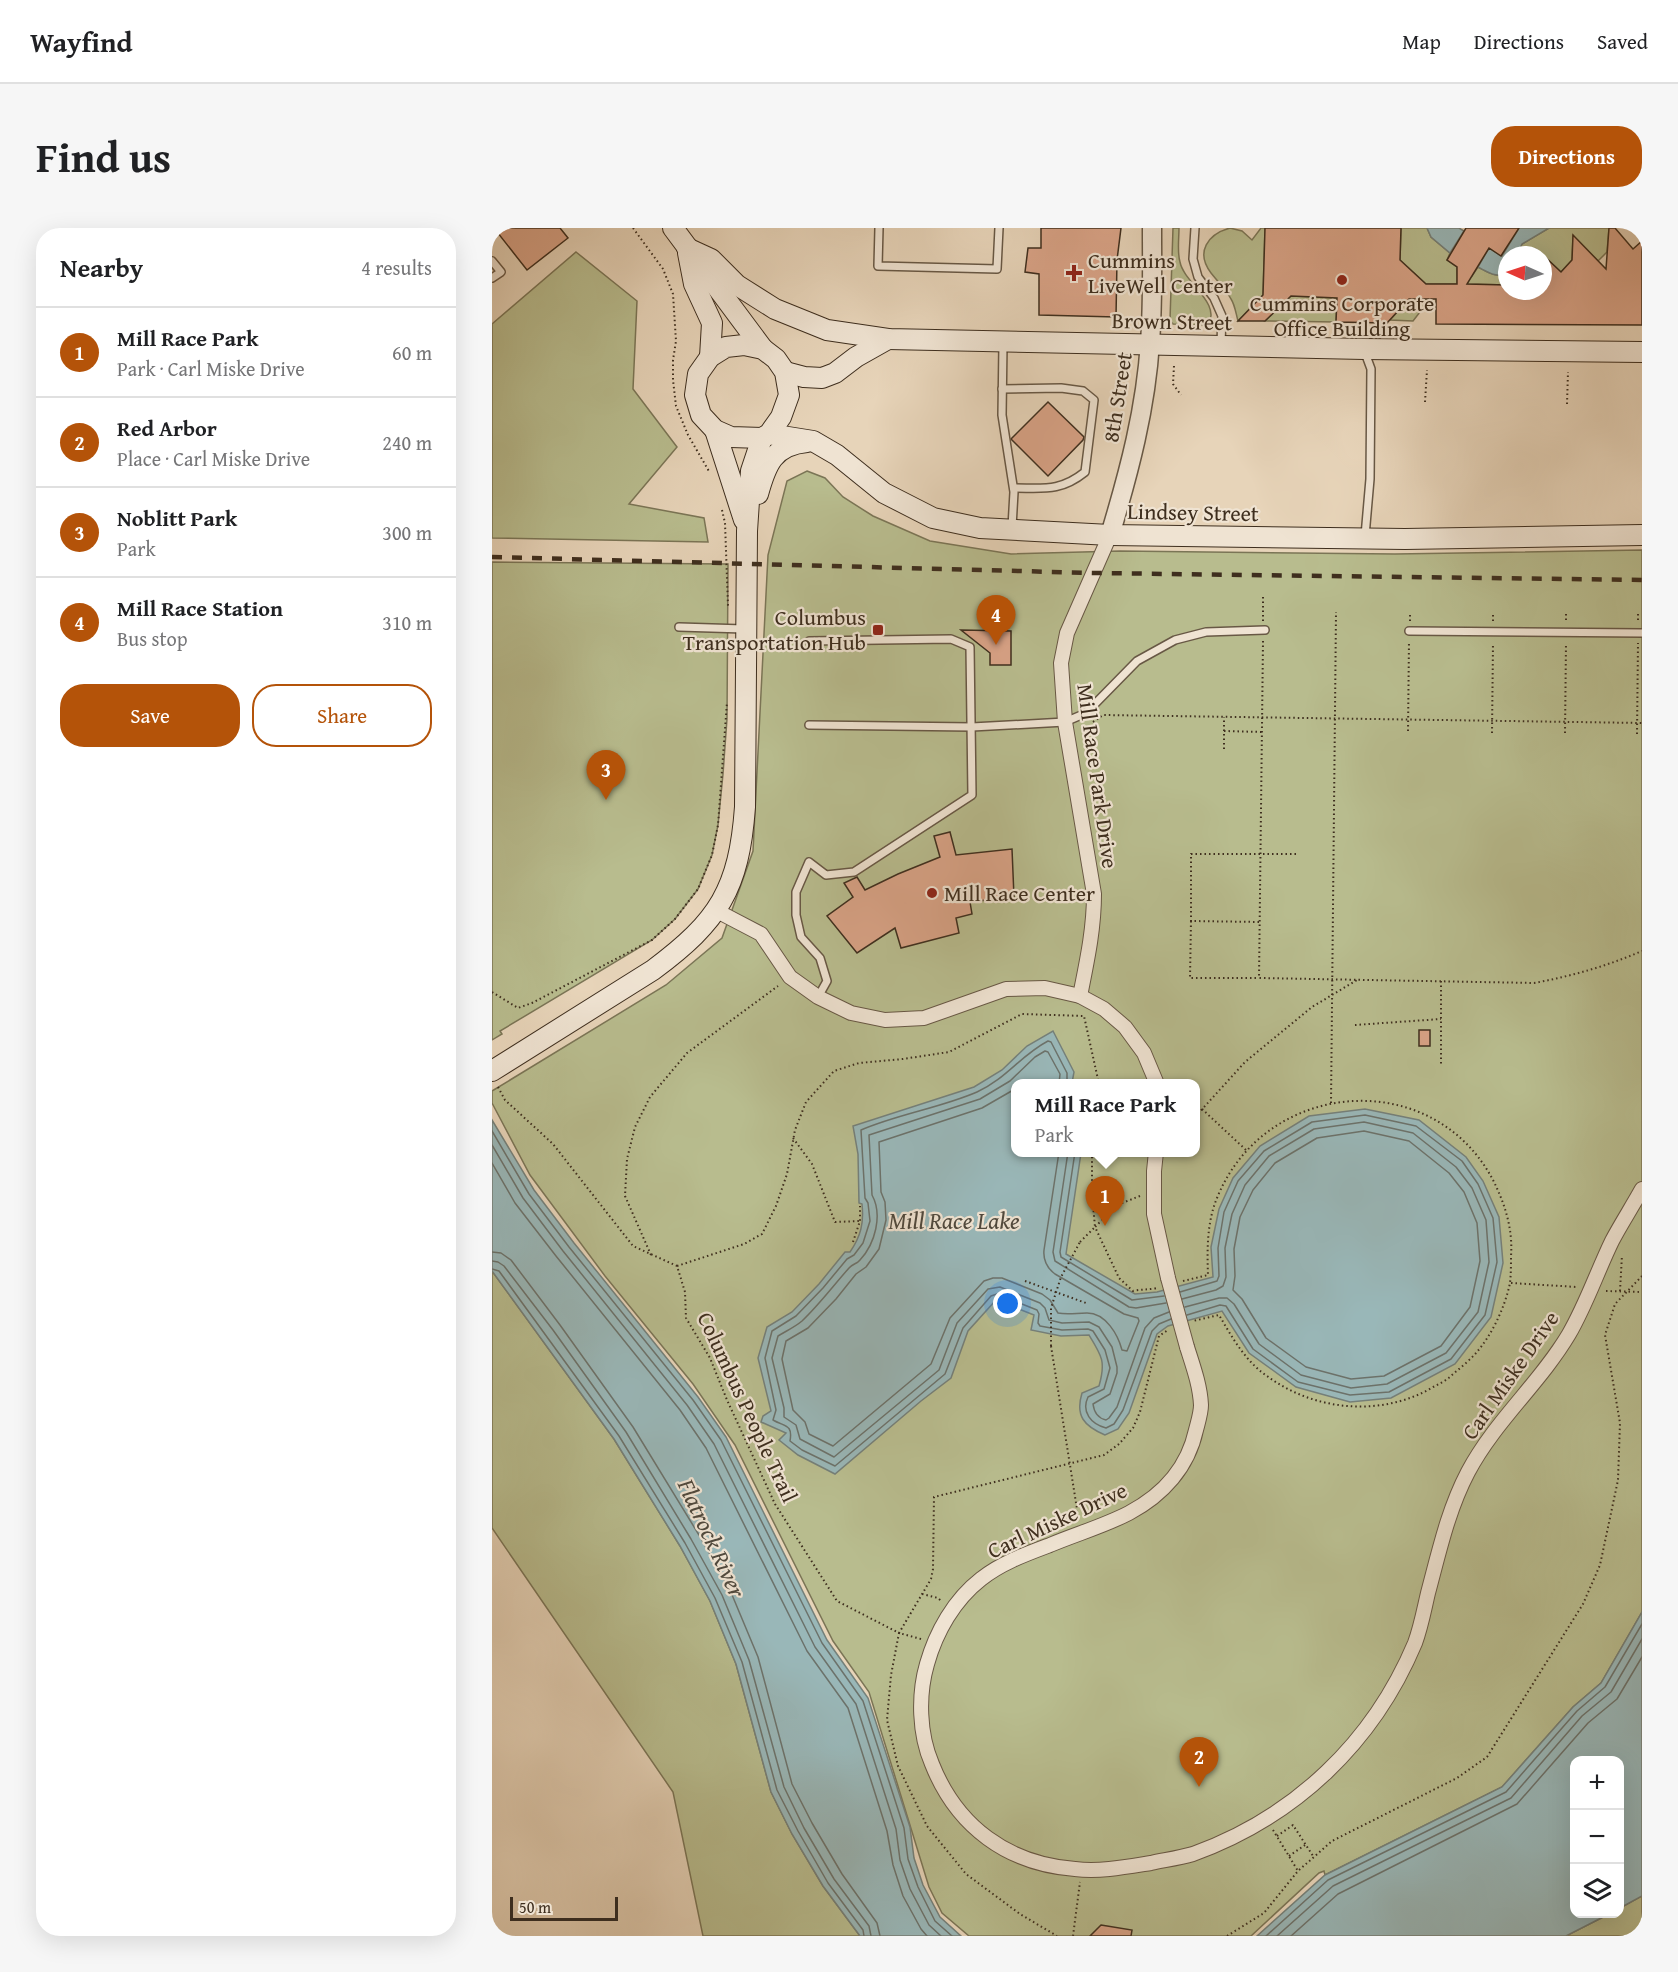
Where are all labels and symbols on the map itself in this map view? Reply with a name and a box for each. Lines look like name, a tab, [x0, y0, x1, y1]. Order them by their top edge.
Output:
place label: Cummins LiveWell Center	[1088, 244, 1233, 301]
north arrow	[1498, 246, 1552, 300]
marker: Cummins LiveWell Center	[1065, 264, 1083, 282]
marker: Cummins Corporate Office Building	[1335, 273, 1349, 287]
place label: Cummins Corporate Office Building	[1250, 287, 1434, 344]
street label: Brown Street	[1111, 304, 1233, 338]
street label: 8th Street	[1094, 349, 1140, 445]
street label: Lindsey Street	[1127, 495, 1259, 529]
pin: 4	[976, 596, 1016, 645]
place label: Columbus Transportation Hub	[683, 601, 866, 658]
marker: Columbus Transportation Hub	[871, 623, 885, 637]
street label: Mill Race Park Drive	[1069, 682, 1127, 870]
pin: 3	[586, 750, 626, 800]
place label: Mill Race Center	[944, 877, 1095, 909]
marker: Mill Race Center	[925, 886, 939, 900]
pin: 1	[1086, 1176, 1124, 1226]
water label: Mill Race Lake	[888, 1203, 1020, 1238]
your location	[993, 1289, 1022, 1318]
street label: Carl Miske Drive	[1454, 1304, 1566, 1446]
street label: Columbus People Trail	[690, 1307, 806, 1507]
water label: Flatrock River	[669, 1472, 755, 1604]
street label: Carl Miske Drive	[982, 1474, 1132, 1566]
pin: 2	[1180, 1738, 1218, 1787]
scale bar	[510, 1894, 618, 1922]

